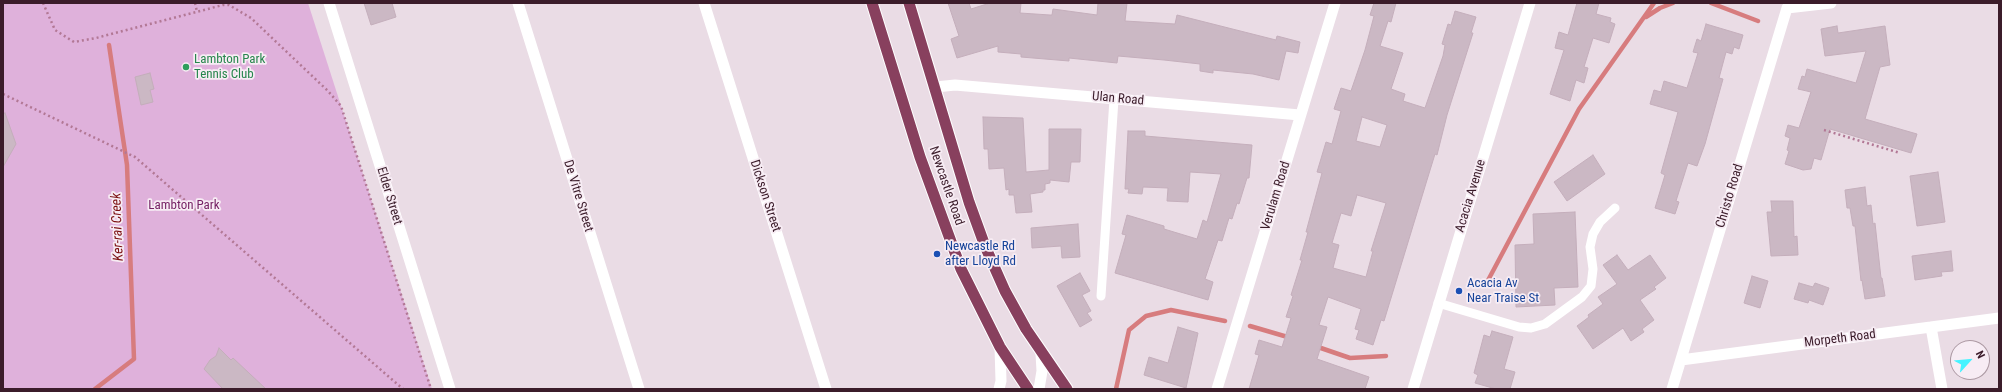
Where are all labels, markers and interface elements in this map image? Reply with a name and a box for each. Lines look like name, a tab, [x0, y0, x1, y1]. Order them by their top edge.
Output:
place label: Lambton Park Tennis Club	[194, 52, 265, 83]
marker: Lambton Park Tennis Club	[181, 62, 191, 72]
street label: Ulan Road	[1091, 89, 1145, 109]
street label: Newcastle Road	[925, 144, 967, 228]
street label: De Vitre Street	[560, 158, 596, 234]
street label: Dickson Street	[746, 158, 784, 234]
street label: Acacia Avenue	[1453, 158, 1489, 234]
street label: Verulam Road	[1258, 160, 1294, 232]
street label: Christo Road	[1713, 162, 1747, 230]
street label: Elder Street	[373, 165, 405, 227]
water label: Ker-rai Creek	[108, 193, 128, 261]
park label: Lambton Park	[148, 198, 220, 214]
place label: Newcastle Rd after Lloyd Rd	[945, 239, 1016, 270]
marker: Newcastle Rd after Lloyd Rd	[932, 249, 942, 259]
place label: Acacia Av Near Traise St	[1467, 276, 1539, 307]
marker: Acacia Av Near Traise St	[1454, 286, 1464, 296]
street label: Morpeth Road	[1803, 327, 1877, 351]
north arrow	[1950, 340, 1990, 380]
text: N	[1973, 349, 1988, 361]

